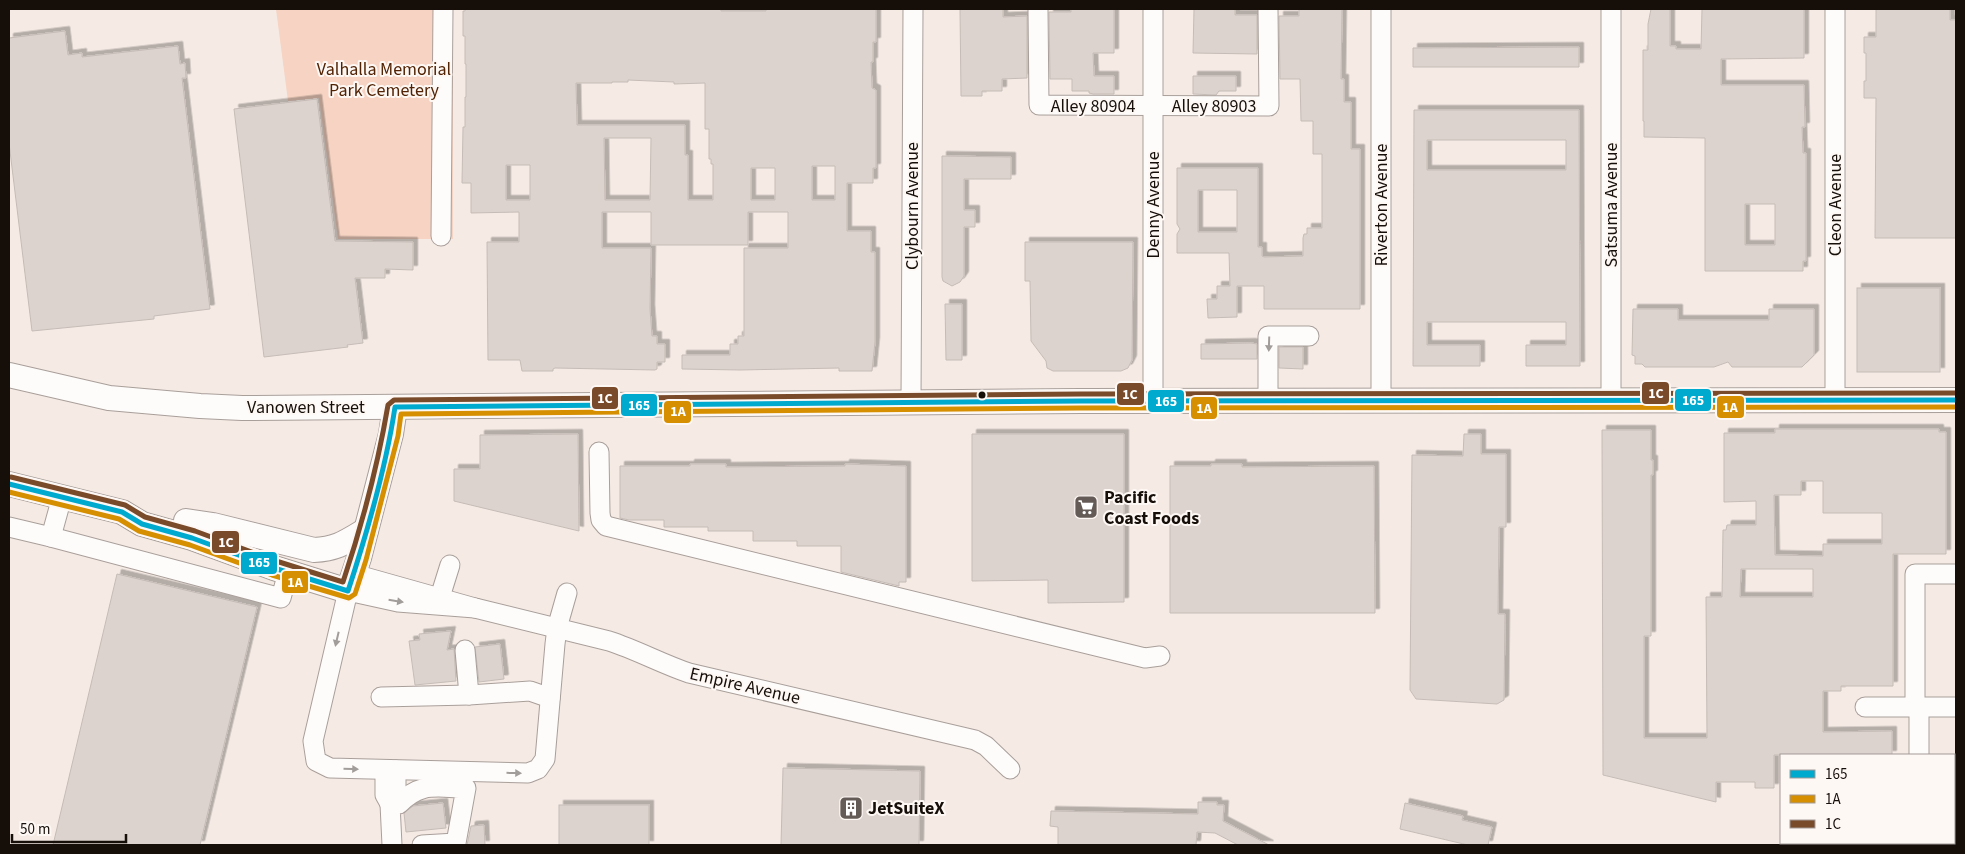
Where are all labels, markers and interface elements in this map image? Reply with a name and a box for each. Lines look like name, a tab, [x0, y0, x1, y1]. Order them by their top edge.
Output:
park label: Valhalla Memorial Park Cemetery	[317, 57, 451, 103]
street label: Alley 80904	[1051, 94, 1135, 119]
street label: Alley 80903	[1172, 94, 1256, 119]
street label: Clybourn Avenue	[900, 142, 925, 270]
street label: Satsuma Avenue	[1599, 143, 1624, 267]
street label: Riverton Avenue	[1369, 144, 1394, 266]
street label: Denny Avenue	[1141, 151, 1166, 259]
street label: Cleon Avenue	[1823, 154, 1848, 256]
one-way arrow	[1264, 337, 1272, 353]
line badge: 1C	[1641, 381, 1670, 405]
line badge: 1C	[1116, 382, 1145, 406]
text: 1C	[1648, 384, 1664, 404]
text: 1C	[1122, 385, 1138, 405]
line badge: 1C	[591, 386, 619, 410]
line badge: 165	[1674, 388, 1712, 412]
text: 1C	[597, 389, 613, 409]
line badge: 165	[1147, 389, 1185, 413]
unlabelled marker	[977, 390, 987, 400]
text: 165	[1682, 391, 1704, 411]
text: 165	[1155, 392, 1177, 412]
line badge: 165	[620, 393, 658, 417]
street label: Vanowen Street	[247, 395, 365, 420]
line badge: 1A	[1716, 395, 1745, 419]
text: 165	[628, 396, 650, 416]
line badge: 1A	[1190, 396, 1218, 420]
text: 1A	[1722, 398, 1739, 418]
text: 1A	[1196, 399, 1213, 419]
line badge: 1A	[663, 400, 692, 424]
text: 1A	[670, 402, 687, 422]
place label: Pacific Coast Foods	[1104, 485, 1199, 531]
supermarket icon: Pacific Coast Foods	[1073, 494, 1099, 520]
line badge: 1C	[211, 530, 240, 554]
text: 1C	[218, 533, 234, 553]
line badge: 165	[240, 551, 278, 575]
text: 165	[248, 553, 270, 573]
line badge: 1A	[281, 570, 309, 594]
text: 1A	[287, 573, 304, 593]
one-way arrow	[388, 597, 404, 605]
one-way arrow	[333, 631, 341, 646]
street label: Empire Avenue	[687, 661, 803, 711]
legend	[1780, 754, 1955, 844]
text: 165	[1825, 764, 1847, 785]
one-way arrow	[343, 765, 359, 773]
one-way arrow	[506, 769, 522, 777]
text: 1A	[1825, 789, 1841, 810]
building icon: JetSuiteX	[838, 795, 864, 821]
place label: JetSuiteX	[868, 796, 945, 821]
scale bar	[12, 812, 126, 844]
text: 1C	[1825, 814, 1841, 835]
text: 50 m	[20, 819, 50, 840]

